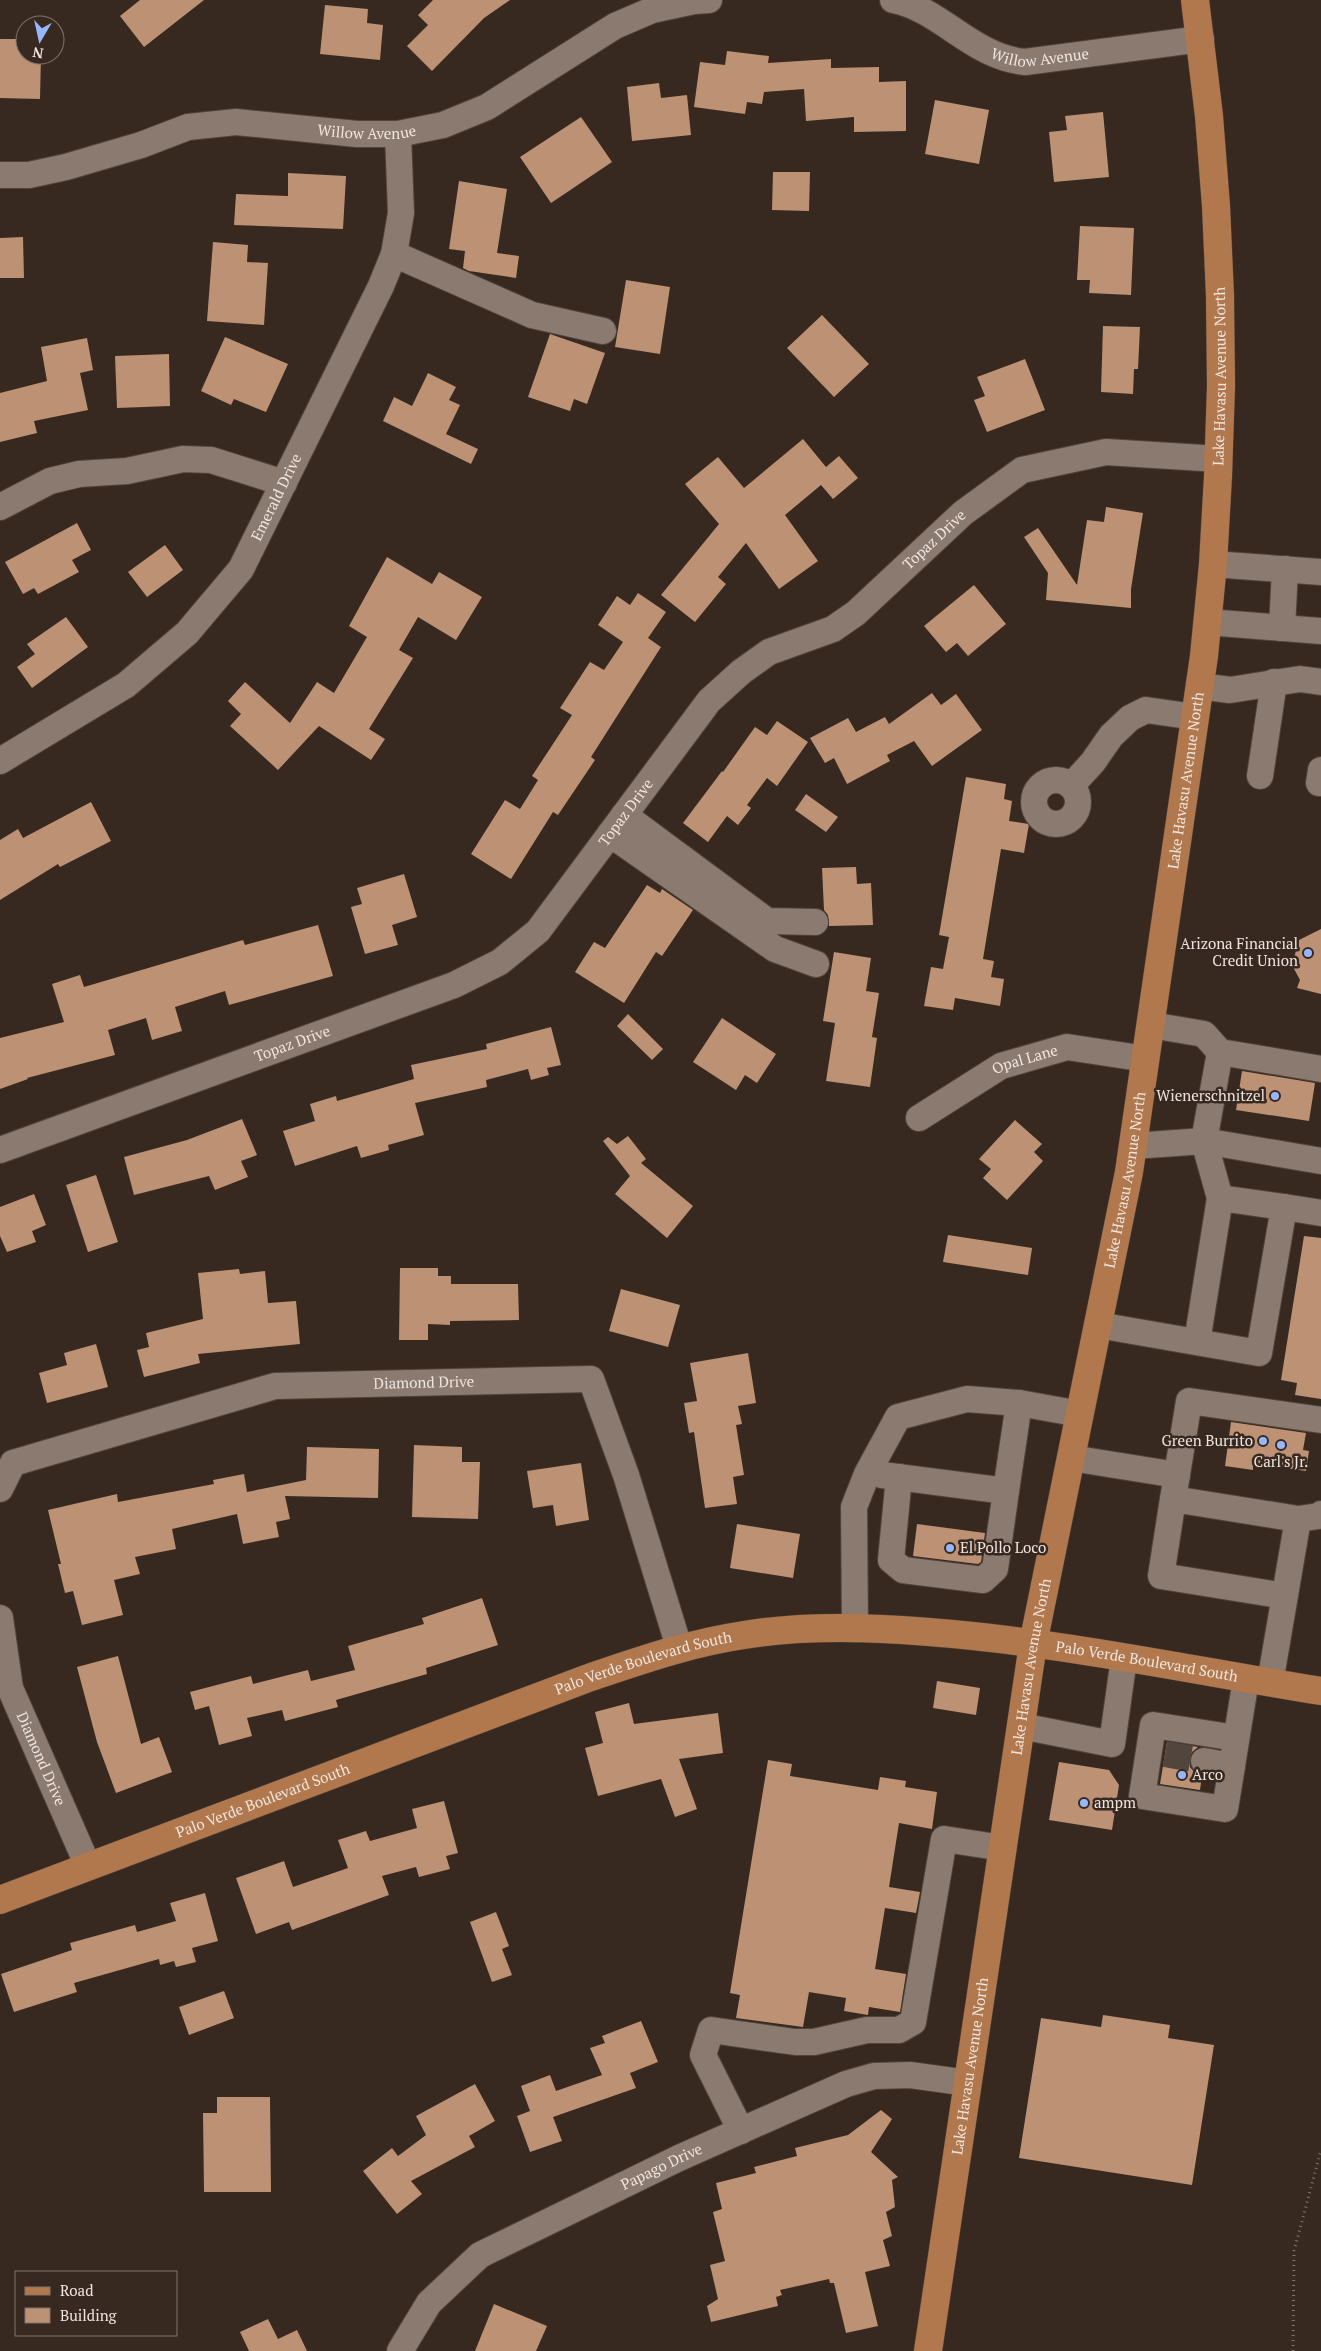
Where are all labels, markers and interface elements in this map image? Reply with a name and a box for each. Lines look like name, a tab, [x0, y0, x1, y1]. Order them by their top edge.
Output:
north arrow	[15, 15, 65, 65]
text: N	[31, 43, 45, 64]
street label: Willow Avenue	[988, 43, 1090, 71]
street label: Willow Avenue	[317, 119, 418, 143]
street label: Lake Havasu Avenue North	[1207, 286, 1230, 466]
street label: Emerald Drive	[246, 450, 306, 544]
street label: Topaz Drive	[898, 505, 970, 573]
street label: Lake Havasu Avenue North	[1162, 690, 1208, 870]
street label: Topaz Drive	[593, 774, 657, 850]
place label: Arizona Financial Credit Union	[1180, 933, 1298, 970]
marker: Arizona Financial Credit Union	[1302, 947, 1314, 959]
street label: Topaz Drive	[251, 1020, 333, 1066]
street label: Opal Lane	[988, 1039, 1060, 1078]
place label: Wienerschnitzel	[1156, 1085, 1265, 1105]
street label: Lake Havasu Avenue North	[1099, 1090, 1150, 1270]
marker: Wienerschnitzel	[1269, 1090, 1281, 1102]
street label: Diamond Drive	[373, 1371, 474, 1393]
place label: Green Burrito	[1162, 1430, 1253, 1450]
marker: Green Burrito	[1257, 1435, 1269, 1447]
marker: Carl's Jr.	[1275, 1439, 1287, 1451]
place label: Carl's Jr.	[1253, 1451, 1309, 1471]
place label: El Pollo Loco	[960, 1537, 1046, 1557]
marker: El Pollo Loco	[944, 1542, 956, 1554]
street label: Lake Havasu Avenue North	[1006, 1576, 1055, 1756]
street label: Palo Verde Boulevard South	[552, 1626, 734, 1699]
street label: Palo Verde Boulevard South	[1055, 1636, 1240, 1686]
street label: Diamond Drive	[13, 1708, 71, 1809]
street label: Palo Verde Boulevard South	[173, 1758, 353, 1842]
place label: Arco	[1192, 1764, 1223, 1784]
marker: Arco	[1176, 1769, 1188, 1781]
place label: ampm	[1094, 1792, 1136, 1812]
marker: ampm	[1078, 1797, 1090, 1809]
street label: Lake Havasu Avenue North	[946, 1976, 992, 2156]
street label: Papago Drive	[617, 2138, 705, 2194]
legend	[15, 2271, 178, 2336]
text: Road	[60, 2280, 93, 2300]
text: Building	[60, 2305, 118, 2325]

